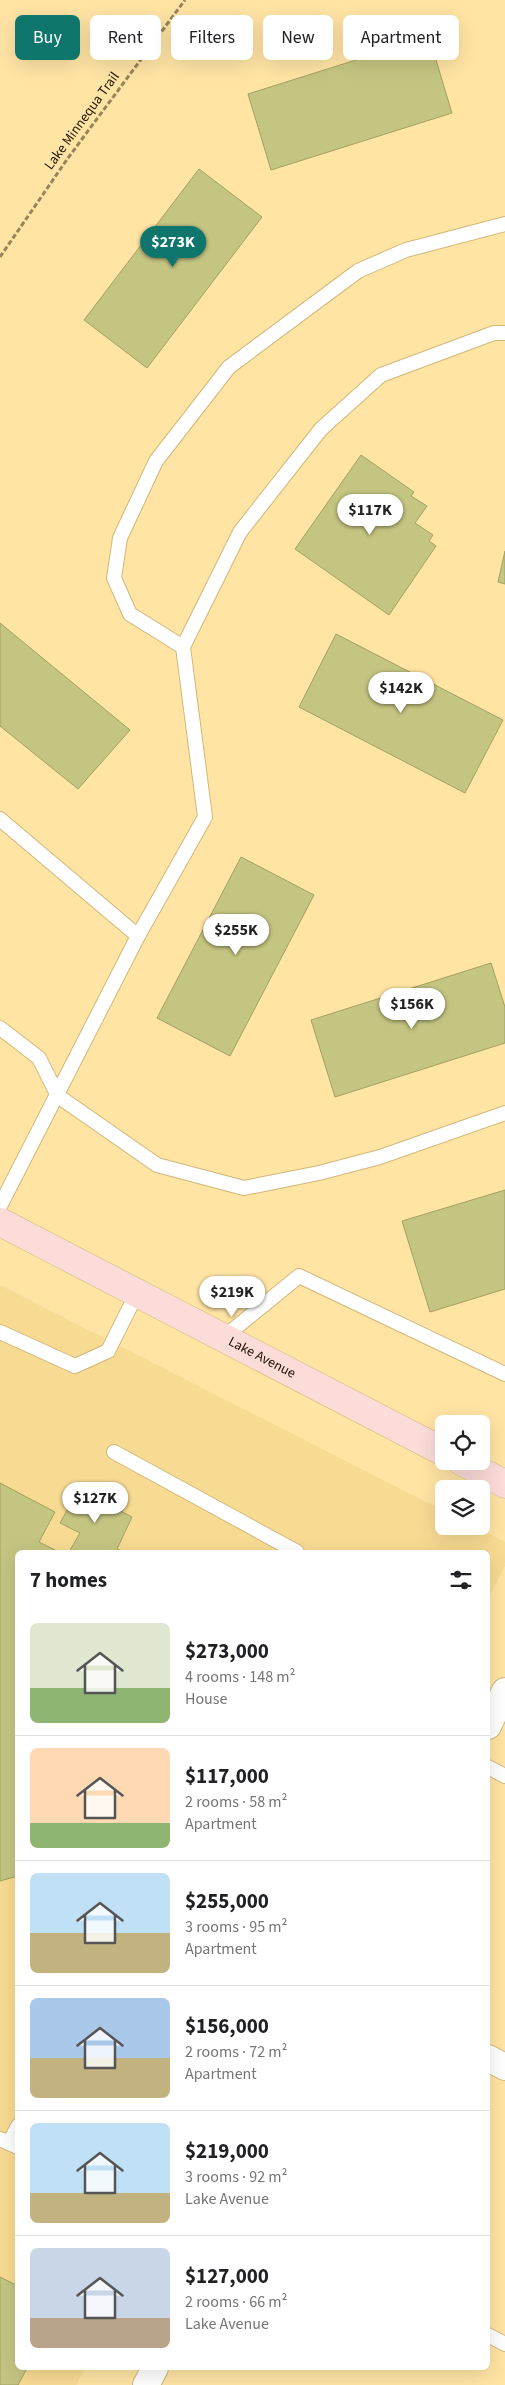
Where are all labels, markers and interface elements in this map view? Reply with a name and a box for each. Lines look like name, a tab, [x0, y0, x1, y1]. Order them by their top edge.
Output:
chip: Buy	[15, 15, 80, 60]
chip: Rent	[90, 15, 161, 60]
chip: Filters	[171, 15, 253, 60]
chip: New	[263, 15, 333, 60]
chip: Apartment	[343, 15, 459, 60]
street label: Lake Minnequa Trail	[40, 68, 125, 174]
pin: $273K	[138, 226, 208, 268]
text: $273K	[151, 231, 195, 253]
pin: $117K	[335, 494, 405, 536]
text: $117K	[348, 499, 392, 521]
pin: $142K	[366, 672, 436, 714]
text: $142K	[379, 677, 423, 699]
pin: $255K	[201, 914, 271, 956]
text: $255K	[214, 919, 258, 941]
pin: $156K	[377, 988, 447, 1030]
text: $156K	[390, 993, 434, 1015]
pin: $219K	[197, 1276, 267, 1318]
text: $219K	[210, 1281, 254, 1303]
street label: Lake Avenue	[225, 1332, 299, 1384]
map controls	[435, 1415, 490, 1535]
button: locate	[435, 1415, 490, 1470]
button: layers	[435, 1480, 490, 1535]
pin: $127K	[60, 1482, 130, 1524]
text: $127K	[73, 1487, 117, 1509]
text: 7 homes	[30, 1565, 107, 1595]
icon: filters	[447, 1566, 475, 1594]
text: $273,000	[185, 1636, 269, 1666]
icon: home	[70, 1643, 130, 1703]
text: 4 rooms · 148 m²	[185, 1666, 295, 1688]
text: House	[185, 1688, 227, 1710]
text: $117,000	[185, 1761, 269, 1791]
icon: home	[70, 1768, 130, 1828]
text: 2 rooms · 58 m²	[185, 1791, 287, 1813]
text: Apartment	[185, 1813, 257, 1835]
text: $255,000	[185, 1886, 269, 1916]
icon: home	[70, 1893, 130, 1953]
text: 3 rooms · 95 m²	[185, 1916, 287, 1938]
text: Apartment	[185, 1938, 257, 1960]
text: $156,000	[185, 2011, 269, 2041]
icon: home	[70, 2018, 130, 2078]
text: 2 rooms · 72 m²	[185, 2041, 287, 2063]
text: Apartment	[185, 2063, 257, 2085]
text: $219,000	[185, 2136, 269, 2166]
icon: home	[70, 2143, 130, 2203]
text: 3 rooms · 92 m²	[185, 2166, 287, 2188]
text: Lake Avenue	[185, 2188, 269, 2210]
text: $127,000	[185, 2261, 269, 2291]
icon: home	[70, 2268, 130, 2328]
text: 2 rooms · 66 m²	[185, 2291, 287, 2313]
text: Lake Avenue	[185, 2313, 269, 2335]

